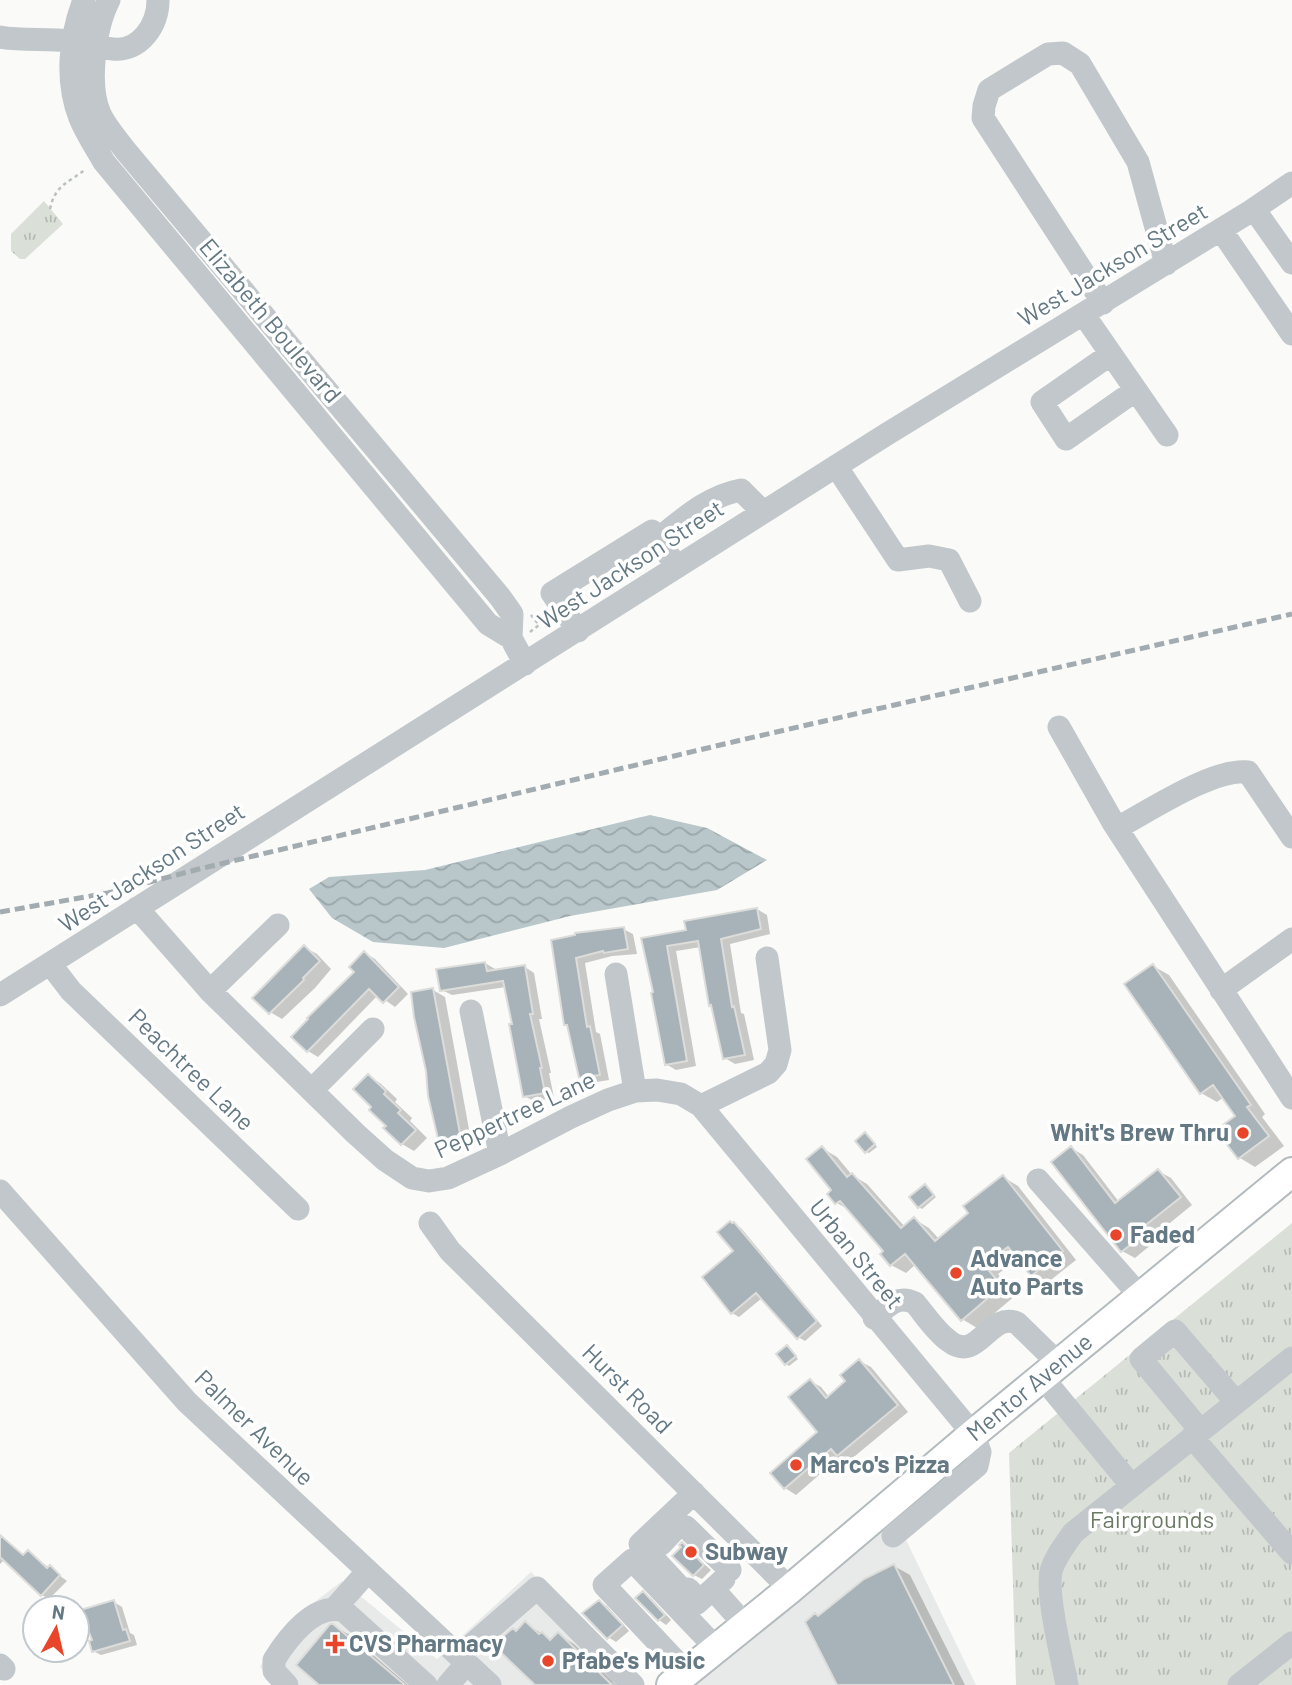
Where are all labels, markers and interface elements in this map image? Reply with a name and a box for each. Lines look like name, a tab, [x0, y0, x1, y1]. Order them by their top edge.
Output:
street label: West Jackson Street	[1012, 196, 1212, 332]
street label: Elizabeth Boulevard	[194, 232, 348, 408]
street label: West Jackson Street	[532, 493, 729, 635]
street label: West Jackson Street	[53, 796, 250, 938]
street label: Peachtree Lane	[123, 1002, 261, 1136]
street label: Peppertree Lane	[429, 1064, 599, 1164]
place label: Whit's Brew Thru	[1050, 1117, 1229, 1146]
marker: Whit's Brew Thru	[1235, 1125, 1251, 1141]
street label: Urban Street	[804, 1192, 910, 1314]
place label: Faded	[1130, 1219, 1195, 1248]
marker: Faded	[1108, 1227, 1124, 1243]
place label: Advance Auto Parts	[970, 1243, 1084, 1300]
marker: Advance Auto Parts	[948, 1265, 964, 1281]
street label: Mentor Avenue	[960, 1326, 1097, 1446]
street label: Hurst Road	[577, 1337, 679, 1439]
street label: Palmer Avenue	[190, 1363, 321, 1491]
place label: Marco's Pizza	[810, 1449, 950, 1478]
marker: Marco's Pizza	[788, 1457, 804, 1473]
park label: Fairgrounds	[1090, 1504, 1214, 1533]
place label: Subway	[705, 1536, 788, 1565]
marker: Subway	[683, 1544, 699, 1560]
north arrow	[21, 1594, 91, 1664]
text: N	[51, 1599, 66, 1624]
place label: CVS Pharmacy	[349, 1628, 503, 1657]
marker: CVS Pharmacy	[327, 1636, 343, 1652]
place label: Pfabe's Music	[562, 1645, 705, 1674]
marker: Pfabe's Music	[540, 1653, 556, 1669]

